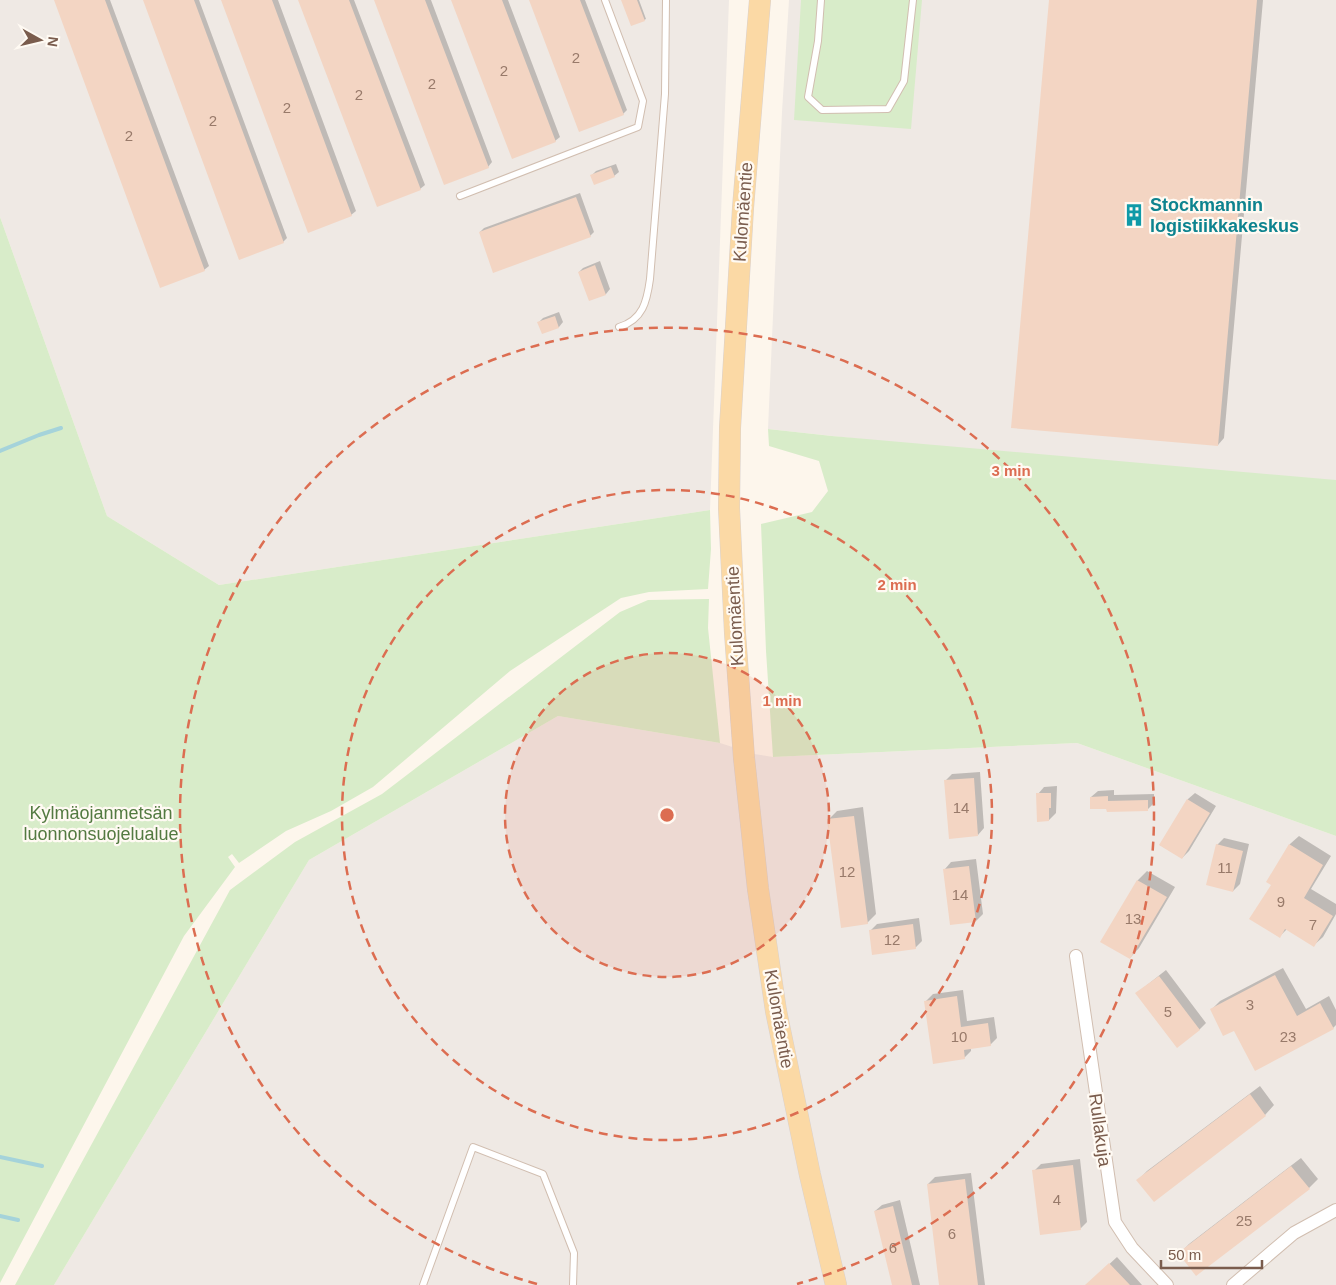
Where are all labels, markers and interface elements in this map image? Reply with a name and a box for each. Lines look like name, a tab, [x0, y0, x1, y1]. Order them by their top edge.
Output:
north arrow	[15, 15, 65, 65]
text: N	[44, 36, 62, 48]
house number: 2	[572, 49, 580, 66]
house number: 2	[500, 62, 508, 79]
house number: 2	[428, 75, 436, 92]
house number: 2	[355, 86, 363, 103]
house number: 2	[283, 99, 291, 116]
house number: 2	[209, 112, 217, 129]
house number: 2	[125, 127, 133, 144]
street label: Kulomäentie	[730, 161, 756, 263]
place label: Stockmannin logistiikkakeskus	[1150, 195, 1299, 236]
building icon: Stockmannin logistiikkakeskus	[1121, 202, 1147, 228]
text: 3 min	[991, 462, 1031, 479]
street label: Kulomäentie	[722, 566, 748, 666]
text: 2 min	[877, 576, 917, 593]
text: 1 min	[762, 692, 802, 709]
house number: 14	[953, 799, 969, 816]
park label: Kylmäojanmetsän luonnonsuojelualue	[23, 803, 179, 844]
centre of rings	[658, 806, 676, 824]
house number: 11	[1217, 859, 1233, 876]
house number: 12	[839, 863, 855, 880]
house number: 14	[952, 886, 968, 903]
house number: 9	[1277, 893, 1285, 910]
house number: 13	[1125, 910, 1141, 927]
house number: 7	[1309, 916, 1317, 933]
house number: 12	[884, 931, 900, 948]
street label: Kulomäentie	[760, 968, 798, 1070]
house number: 3	[1246, 996, 1254, 1013]
house number: 5	[1164, 1003, 1172, 1020]
house number: 10	[951, 1028, 967, 1045]
house number: 23	[1280, 1028, 1296, 1045]
street label: Rullakuja	[1085, 1092, 1115, 1169]
house number: 4	[1053, 1191, 1061, 1208]
house number: 25	[1236, 1212, 1252, 1229]
house number: 6	[948, 1225, 956, 1242]
scale bar	[1161, 1238, 1262, 1270]
house number: 6	[889, 1239, 897, 1256]
text: 50 m	[1168, 1246, 1201, 1263]

